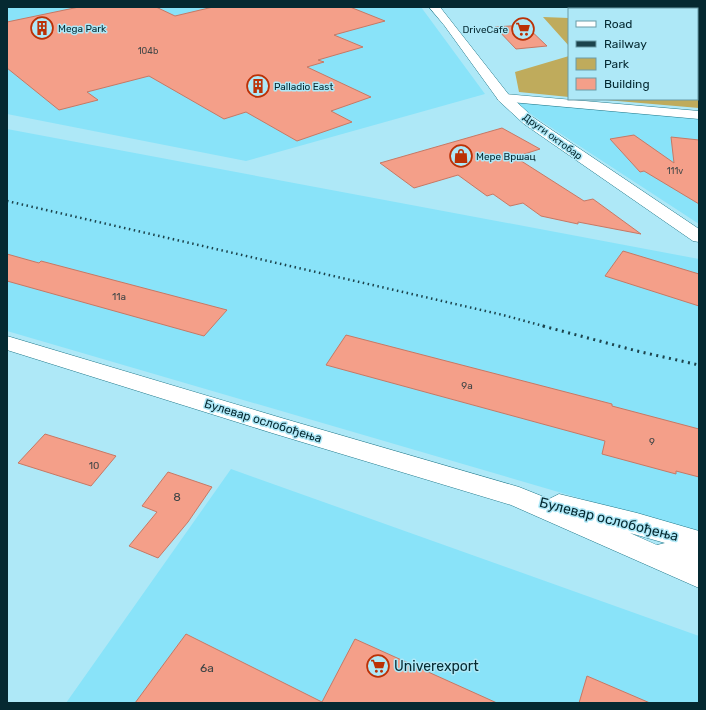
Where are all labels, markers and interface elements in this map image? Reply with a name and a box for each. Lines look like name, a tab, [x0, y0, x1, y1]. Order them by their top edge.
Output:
legend	[568, 8, 698, 100]
building icon: Mega Park	[29, 15, 55, 41]
supermarket icon: DriveCafe	[510, 16, 536, 42]
text: Road	[604, 17, 632, 31]
place label: Mega Park	[58, 23, 107, 35]
place label: DriveCafe	[462, 24, 508, 36]
text: Railway	[604, 37, 647, 51]
house number: 104b	[138, 46, 158, 56]
text: Park	[604, 57, 630, 71]
building icon: Palladio East	[245, 73, 271, 99]
text: Building	[604, 77, 650, 91]
place label: Palladio East	[274, 81, 333, 93]
street label: Други октобар	[520, 111, 584, 162]
shop icon: Мере Вршац	[448, 143, 474, 169]
place label: Мере Вршац	[476, 151, 536, 163]
house number: 111v	[667, 166, 683, 176]
house number: 11a	[112, 291, 126, 303]
house number: 9a	[461, 380, 473, 392]
street label: Булевар ослобођења	[202, 396, 324, 446]
house number: 9	[649, 436, 655, 448]
house number: 10	[89, 460, 99, 472]
house number: 8	[173, 490, 181, 504]
street label: Булевар ослобођења	[538, 494, 680, 545]
supermarket icon: Univerexport	[365, 653, 391, 679]
place label: Univerexport	[394, 658, 479, 675]
house number: 6a	[200, 661, 214, 675]

